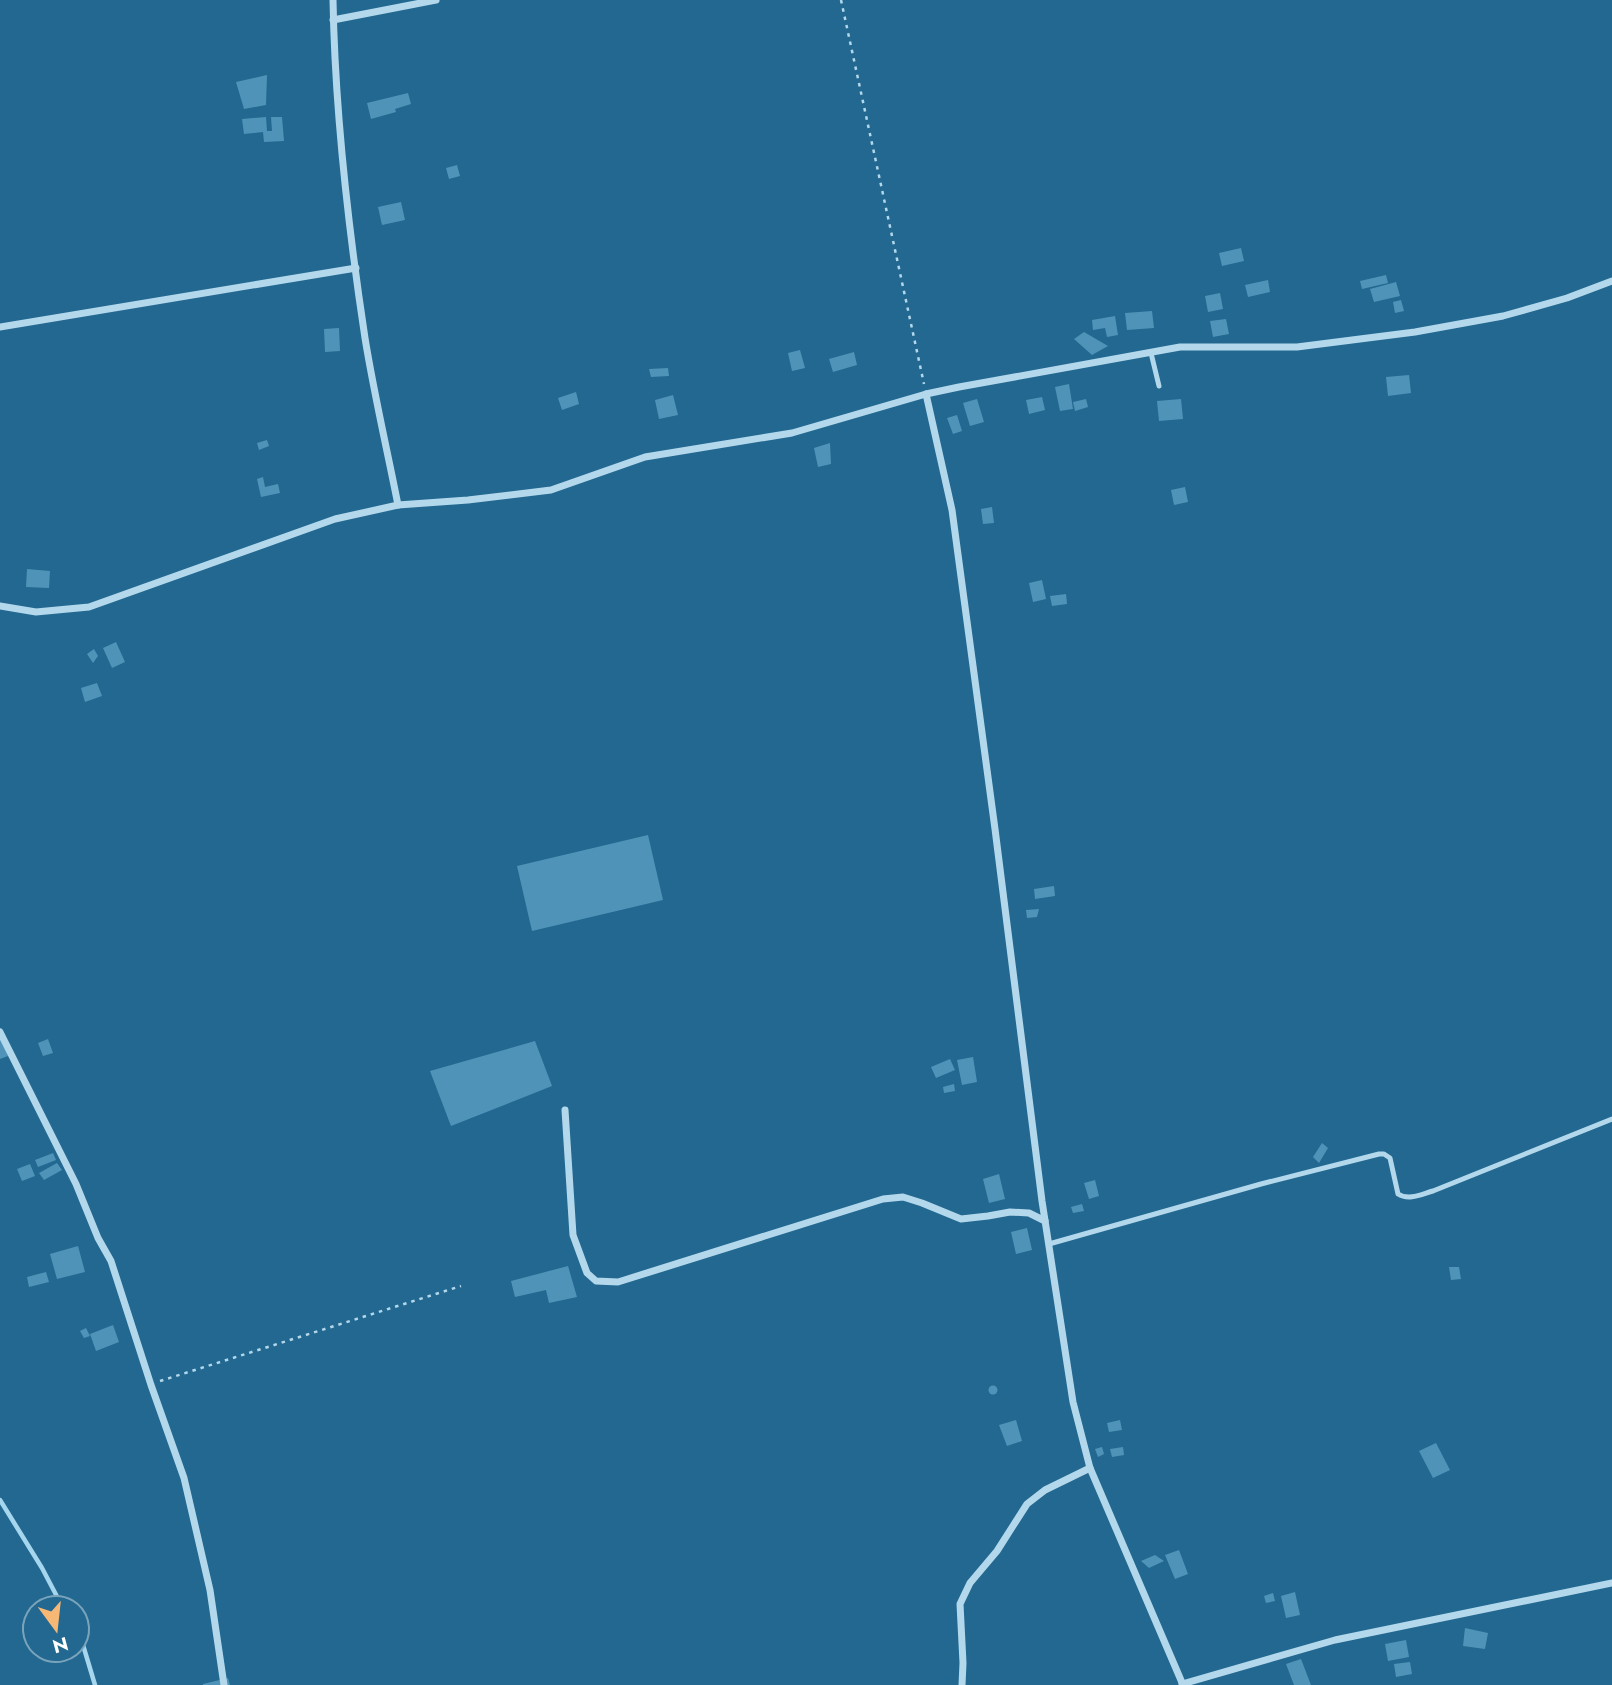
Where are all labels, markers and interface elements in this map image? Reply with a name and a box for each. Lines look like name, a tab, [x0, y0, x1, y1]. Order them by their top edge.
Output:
north arrow	[21, 1594, 91, 1664]
text: N	[49, 1630, 71, 1660]

